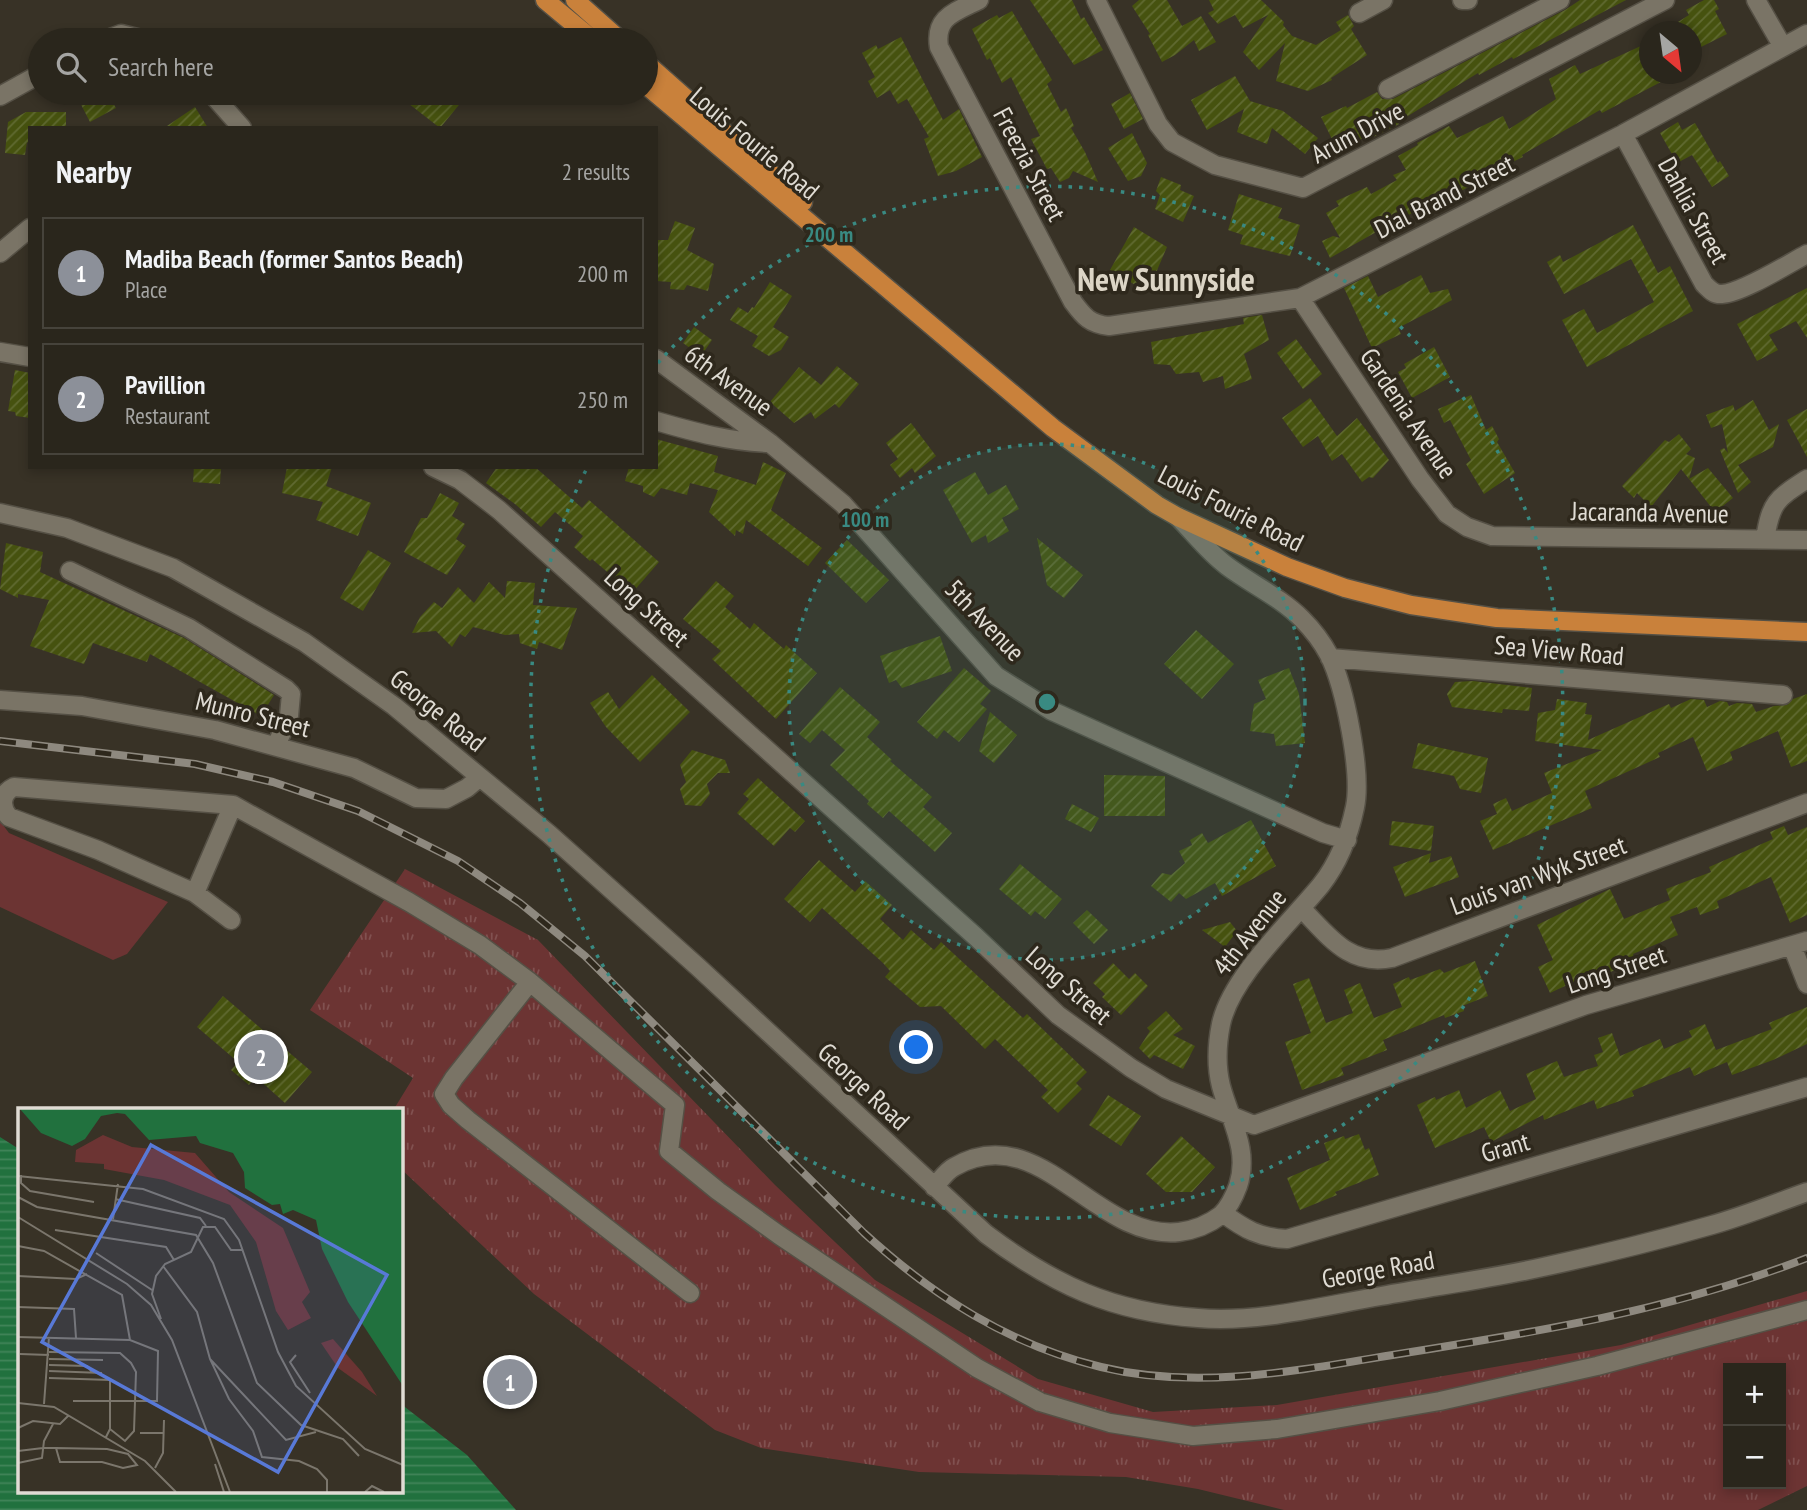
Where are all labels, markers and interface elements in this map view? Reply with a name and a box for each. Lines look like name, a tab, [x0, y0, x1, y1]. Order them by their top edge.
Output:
north arrow	[1639, 21, 1702, 84]
search box	[28, 28, 658, 105]
icon: search	[52, 48, 90, 86]
text: Search here	[108, 50, 214, 83]
street label: Louis Fourie Road	[684, 79, 826, 207]
street label: Arum Drive	[1305, 94, 1409, 170]
street label: Freezia Street	[986, 102, 1074, 226]
street label: Dial Brand Street	[1368, 147, 1520, 245]
street label: Dahlia Street	[1651, 151, 1737, 269]
text: Nearby	[56, 152, 131, 191]
text: 2 results	[562, 157, 630, 186]
text: 200 m	[805, 221, 853, 248]
text: Madiba Beach (former Santos Beach)	[125, 242, 463, 275]
district label: New Sunnyside	[1077, 257, 1255, 300]
text: 1	[76, 259, 87, 288]
text: 200 m	[577, 259, 628, 288]
text: Place	[125, 275, 167, 304]
street label: 6th Avenue	[679, 337, 779, 423]
street label: Gardenia Avenue	[1353, 341, 1465, 485]
text: Pavillion	[125, 368, 206, 401]
text: 2	[76, 385, 87, 414]
text: 250 m	[577, 385, 628, 414]
text: Restaurant	[125, 401, 210, 430]
street label: Louis Fourie Road	[1153, 457, 1309, 559]
street label: Jacaranda Avenue	[1570, 494, 1729, 530]
text: 100 m	[841, 506, 889, 533]
street label: Long Street	[598, 560, 696, 654]
street label: 5th Avenue	[938, 572, 1032, 668]
street label: Sea View Road	[1493, 628, 1625, 672]
street label: George Road	[384, 661, 492, 759]
street label: Munro Street	[192, 684, 314, 744]
centre of rings	[1035, 690, 1059, 714]
street label: Louis van Wyk Street	[1446, 828, 1630, 922]
street label: 4th Avenue	[1205, 882, 1293, 982]
street label: Long Street	[1562, 937, 1670, 1001]
street label: Long Street	[1019, 939, 1119, 1031]
your location	[899, 1030, 933, 1064]
pin: 2	[238, 1031, 284, 1083]
street label: George Road	[811, 1035, 917, 1137]
inset map	[18, 1108, 402, 1492]
street label: Grant	[1477, 1124, 1533, 1170]
street label: George Road	[1319, 1243, 1437, 1295]
pin: 1	[487, 1356, 533, 1408]
map controls	[1723, 1363, 1786, 1489]
button: +	[1723, 1363, 1786, 1426]
button: −	[1723, 1426, 1786, 1489]

